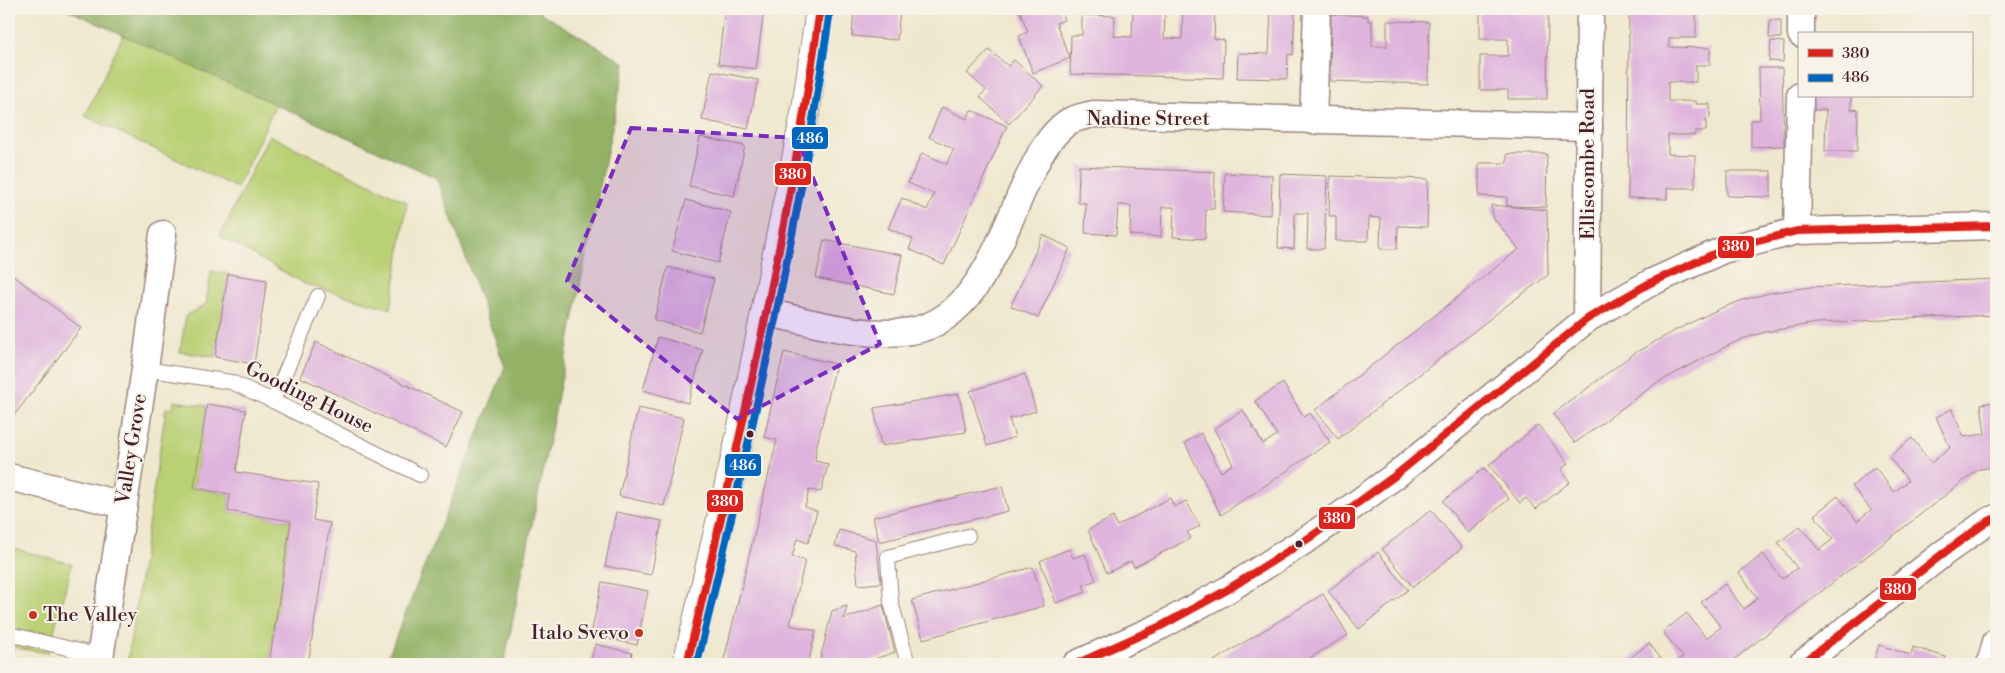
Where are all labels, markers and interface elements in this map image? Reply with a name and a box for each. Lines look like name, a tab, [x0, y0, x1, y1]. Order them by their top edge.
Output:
legend	[1798, 32, 1972, 98]
text: 380	[1842, 44, 1869, 63]
text: 486	[1842, 68, 1869, 87]
street label: Elliscombe Road	[1576, 87, 1601, 240]
street label: Nadine Street	[1086, 107, 1210, 132]
line badge: 486	[791, 126, 829, 150]
text: 486	[796, 130, 824, 148]
line badge: 380	[774, 162, 812, 186]
text: 380	[779, 166, 807, 184]
line badge: 380	[1717, 235, 1755, 259]
text: 380	[1722, 238, 1750, 256]
street label: Gooding House	[241, 356, 377, 440]
street label: Valley Grove	[111, 392, 153, 507]
unlabelled marker	[745, 429, 755, 439]
line badge: 486	[724, 453, 762, 477]
text: 486	[729, 457, 757, 475]
line badge: 380	[706, 489, 744, 513]
text: 380	[711, 493, 739, 511]
line badge: 380	[1318, 506, 1356, 530]
text: 380	[1323, 510, 1351, 528]
unlabelled marker	[1294, 539, 1304, 549]
line badge: 380	[1879, 577, 1917, 601]
text: 380	[1884, 581, 1912, 599]
place label: The Valley	[43, 603, 137, 628]
marker: The Valley	[27, 609, 39, 621]
place label: Italo Svevo	[531, 621, 629, 646]
marker: Italo Svevo	[633, 627, 645, 639]

